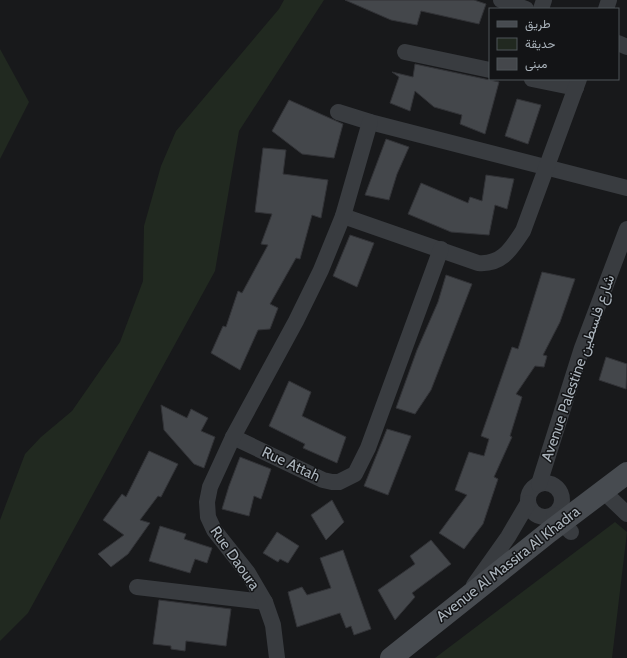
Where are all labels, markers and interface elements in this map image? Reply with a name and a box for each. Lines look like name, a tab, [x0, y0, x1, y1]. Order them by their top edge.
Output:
legend	[489, 8, 619, 80]
text: طريق	[525, 16, 551, 32]
text: حديقة	[525, 36, 555, 51]
text: مبنى	[525, 56, 547, 72]
street label: Avenue Palestine شارع فلسطين	[538, 272, 620, 464]
street label: Rue Attah	[259, 443, 323, 485]
street label: Avenue Al Massira Al Khadra	[433, 502, 584, 626]
street label: Rue Daoura	[206, 523, 264, 594]

